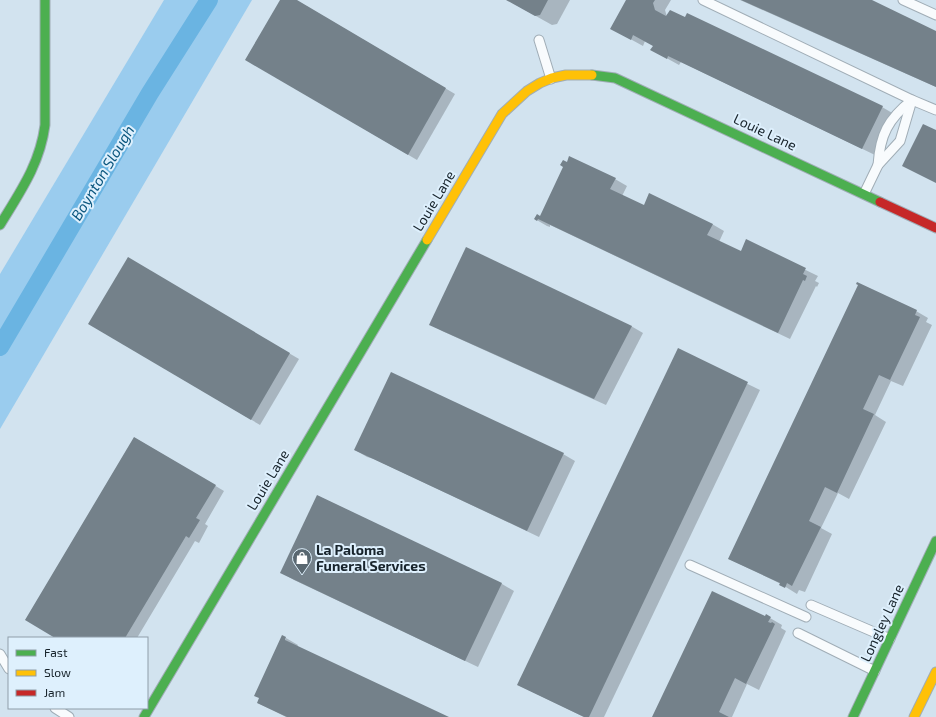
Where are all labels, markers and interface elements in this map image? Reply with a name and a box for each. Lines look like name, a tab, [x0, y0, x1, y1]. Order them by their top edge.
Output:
street label: Louie Lane	[731, 110, 800, 154]
water label: Boynton Slough	[67, 122, 138, 224]
street label: Louie Lane	[409, 167, 458, 234]
street label: Louie Lane	[243, 446, 292, 513]
place label: La Paloma Funeral Services	[316, 541, 426, 574]
shop icon: La Paloma Funeral Services	[291, 547, 313, 575]
street label: Longley Lane	[856, 581, 907, 664]
legend	[8, 637, 148, 709]
text: Fast	[44, 645, 68, 659]
text: Slow	[44, 665, 71, 679]
text: Jam	[44, 685, 65, 699]

